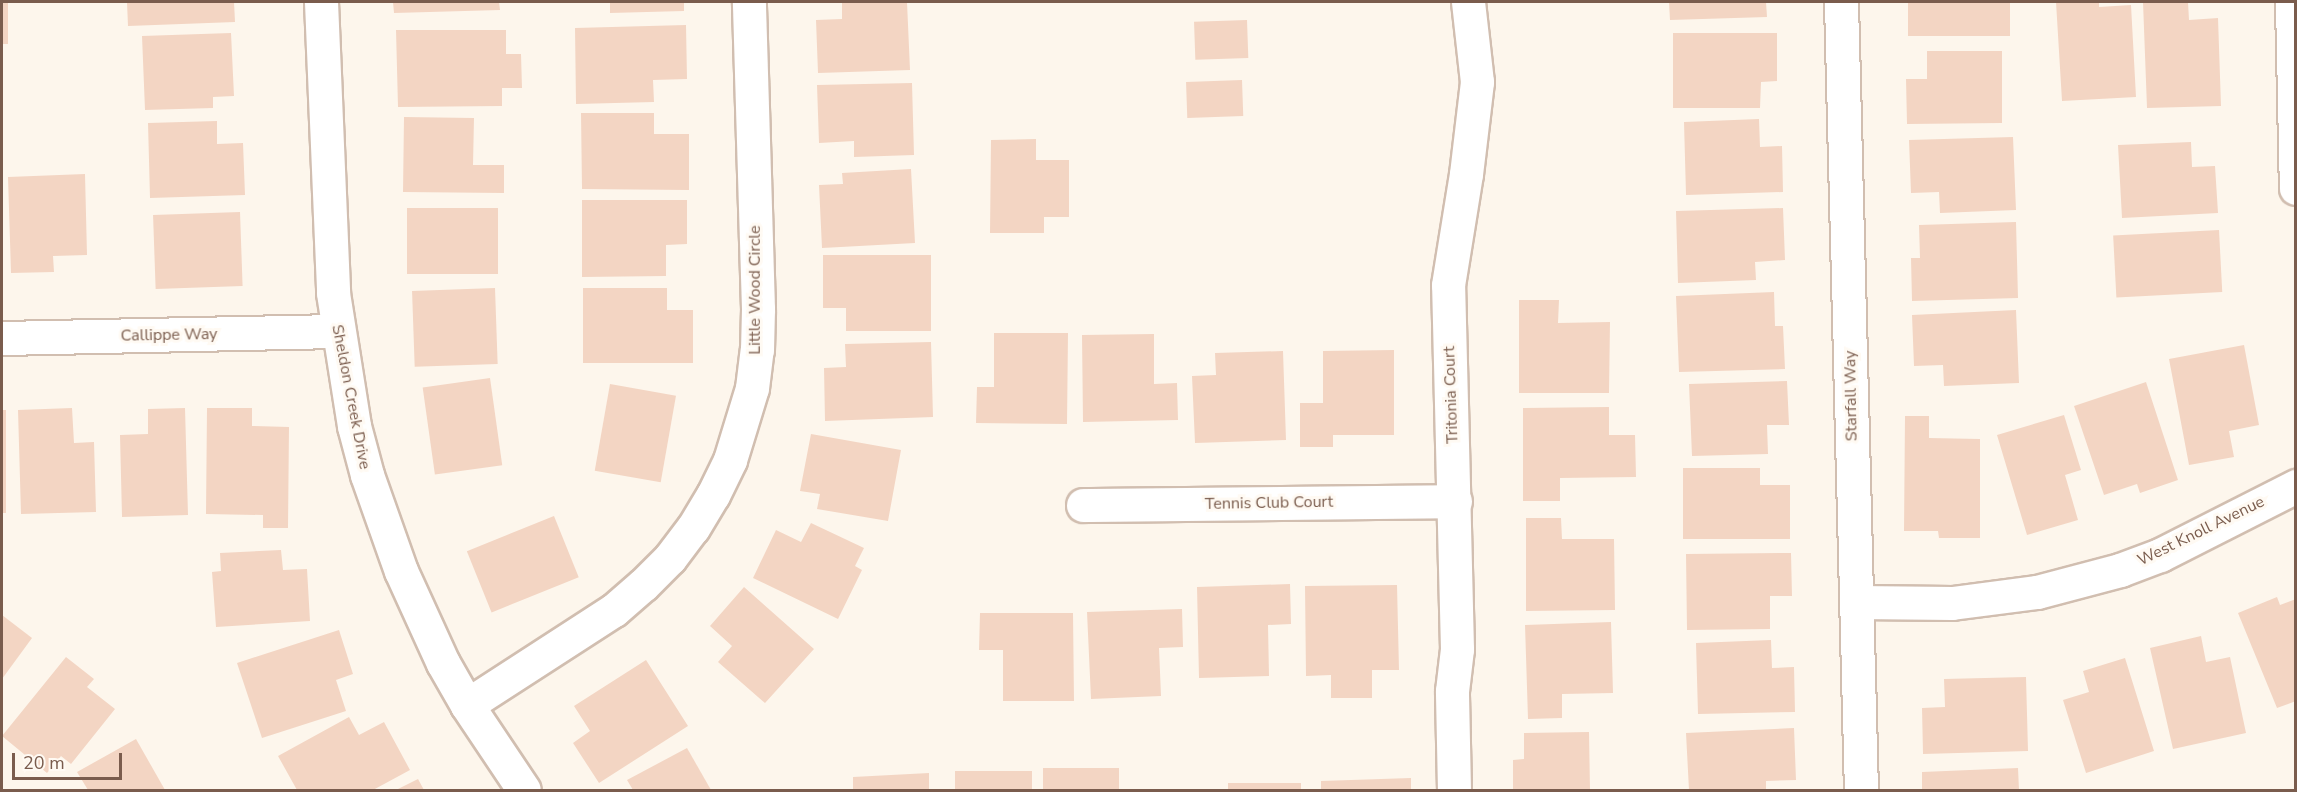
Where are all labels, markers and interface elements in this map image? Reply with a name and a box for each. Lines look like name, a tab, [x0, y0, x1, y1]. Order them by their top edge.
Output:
street label: Little Wood Circle	[745, 225, 765, 355]
street label: Sheldon Creek Drive	[328, 323, 374, 471]
street label: Callippe Way	[120, 325, 218, 345]
street label: Tritonia Court	[1440, 346, 1462, 444]
street label: Starfall Way	[1841, 351, 1861, 441]
street label: Tennis Club Court	[1205, 492, 1333, 514]
street label: West Knoll Avenue	[2135, 492, 2267, 570]
scale bar	[15, 741, 124, 779]
text: 20 m	[23, 751, 65, 775]

